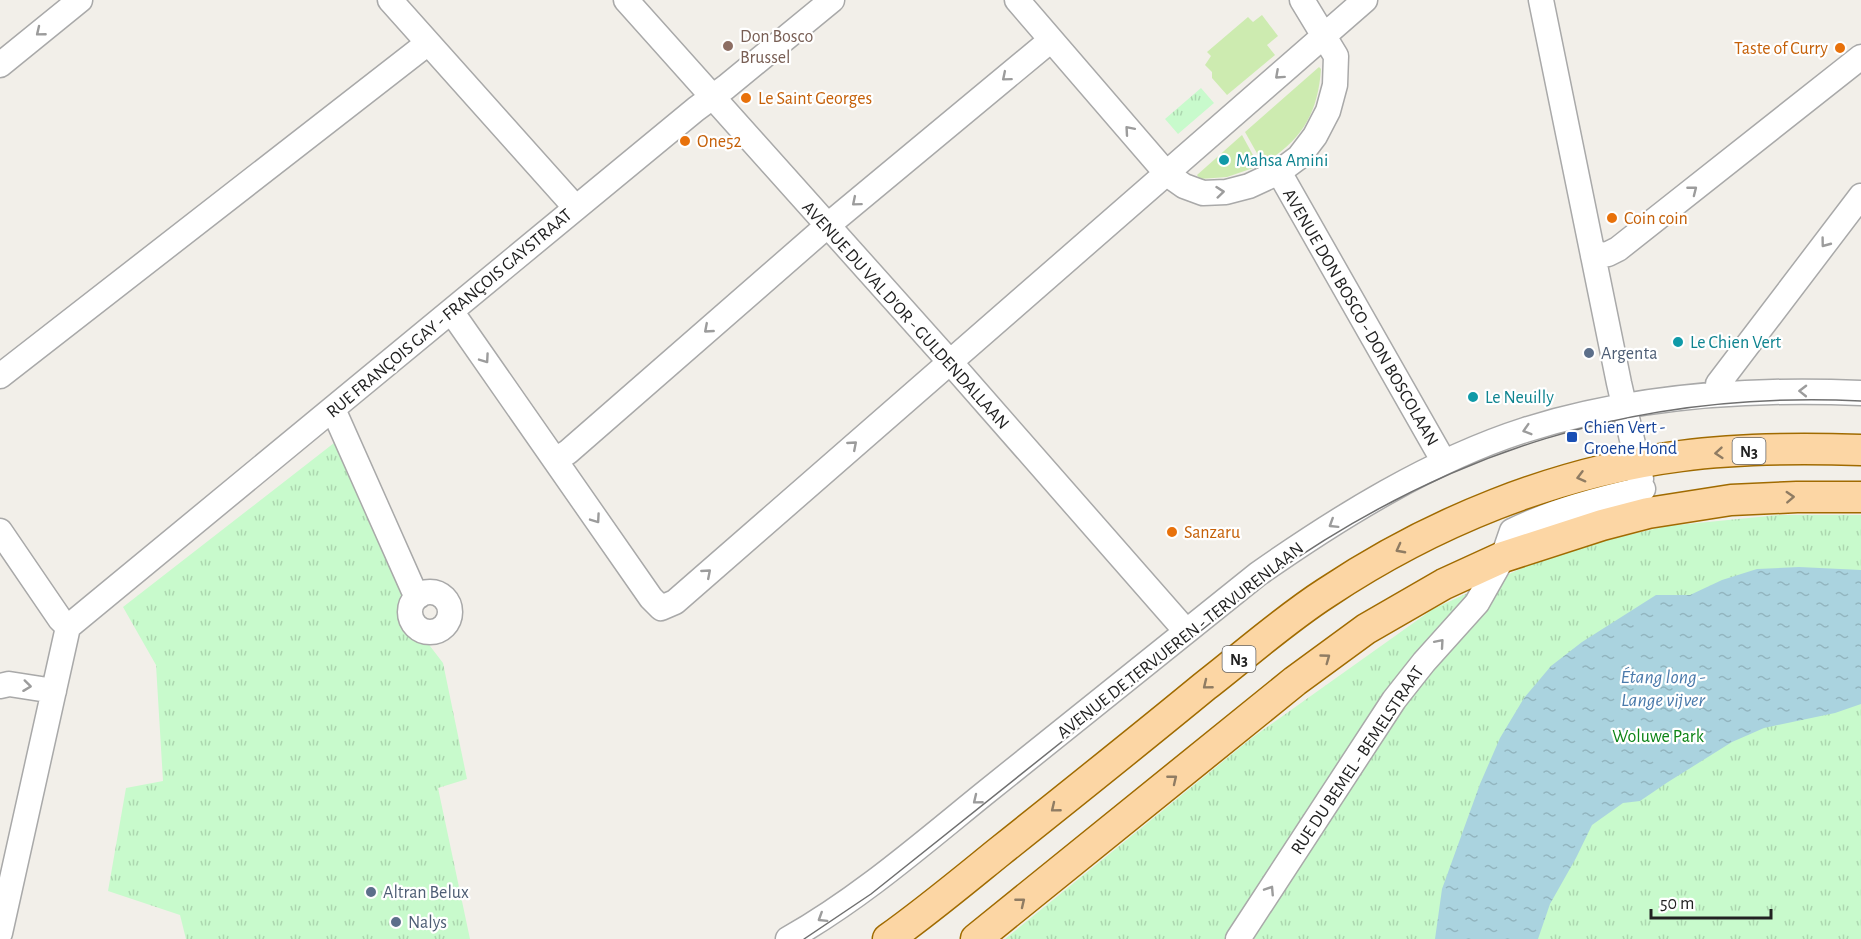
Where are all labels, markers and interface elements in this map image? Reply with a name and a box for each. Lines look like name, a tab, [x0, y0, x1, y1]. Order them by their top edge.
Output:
one-way arrow	[35, 25, 46, 36]
place label: Don Bosco Brussel	[740, 28, 813, 67]
marker: Don Bosco Brussel	[721, 39, 735, 53]
place label: Taste of Curry	[1734, 40, 1828, 58]
marker: Taste of Curry	[1833, 41, 1847, 55]
one-way arrow	[1275, 68, 1286, 79]
one-way arrow	[1002, 70, 1013, 81]
place label: Le Saint Georges	[758, 90, 872, 108]
marker: Le Saint Georges	[739, 91, 753, 105]
one-way arrow	[1125, 126, 1136, 137]
place label: One52	[697, 133, 742, 151]
marker: One52	[678, 134, 692, 148]
place label: Mahsa Amini	[1236, 152, 1328, 170]
marker: Mahsa Amini	[1217, 153, 1231, 167]
one-way arrow	[1216, 186, 1225, 198]
street label: AVENUE DON BOSCO - DON BOSCOLAAN	[1279, 186, 1441, 449]
one-way arrow	[1686, 187, 1697, 198]
one-way arrow	[852, 194, 863, 205]
street label: AVENUE DU VAL D'OR - GULDENDALLAAN	[798, 198, 1012, 433]
street label: RUE FRANÇOIS GAY - FRANÇOIS GAYSTRAAT	[324, 206, 576, 422]
place label: Coin coin	[1624, 210, 1688, 228]
marker: Coin coin	[1605, 211, 1619, 225]
one-way arrow	[1822, 236, 1833, 247]
one-way arrow	[705, 322, 715, 333]
place label: Le Chien Vert	[1690, 334, 1782, 352]
marker: Le Chien Vert	[1671, 335, 1685, 349]
place label: Argenta	[1601, 345, 1657, 363]
marker: Argenta	[1582, 346, 1596, 360]
one-way arrow	[478, 352, 489, 363]
one-way arrow	[1798, 384, 1807, 397]
place label: Le Neuilly	[1485, 389, 1554, 407]
marker: Le Neuilly	[1466, 390, 1480, 404]
place label: Chien Vert - Groene Hond	[1584, 419, 1677, 458]
one-way arrow	[1522, 423, 1533, 435]
marker: Chien Vert - Groene Hond	[1565, 430, 1579, 444]
road number: N3	[1732, 438, 1766, 464]
one-way arrow	[847, 441, 858, 452]
one-way arrow	[1714, 446, 1723, 459]
one-way arrow	[1576, 469, 1586, 482]
one-way arrow	[1785, 491, 1794, 504]
one-way arrow	[589, 512, 600, 523]
one-way arrow	[1329, 517, 1339, 529]
place label: Sanzaru	[1184, 524, 1240, 542]
marker: Sanzaru	[1165, 525, 1179, 539]
street label: AVENUE DE TERVUEREN - TERVURENLAAN	[1054, 539, 1307, 742]
one-way arrow	[1396, 542, 1406, 553]
one-way arrow	[700, 569, 711, 580]
one-way arrow	[1433, 640, 1444, 650]
road number: N3	[1222, 646, 1256, 672]
one-way arrow	[1319, 654, 1330, 665]
street label: RUE DU BEMEL - BEMELSTRAAT	[1288, 663, 1428, 858]
water label: Étang long - Lange vijver	[1620, 666, 1706, 710]
one-way arrow	[1202, 678, 1213, 689]
one-way arrow	[23, 679, 32, 692]
park label: Woluwe Park	[1612, 728, 1705, 746]
one-way arrow	[1166, 776, 1177, 787]
one-way arrow	[973, 793, 984, 804]
one-way arrow	[1051, 800, 1062, 811]
scale bar	[1651, 882, 1771, 920]
place label: Altran Belux	[383, 884, 469, 902]
marker: Altran Belux	[364, 885, 378, 899]
one-way arrow	[1263, 886, 1274, 897]
text: 50 m	[1660, 895, 1694, 913]
one-way arrow	[1015, 899, 1026, 910]
one-way arrow	[818, 911, 829, 922]
place label: Nalys	[408, 914, 447, 932]
marker: Nalys	[389, 915, 403, 929]

